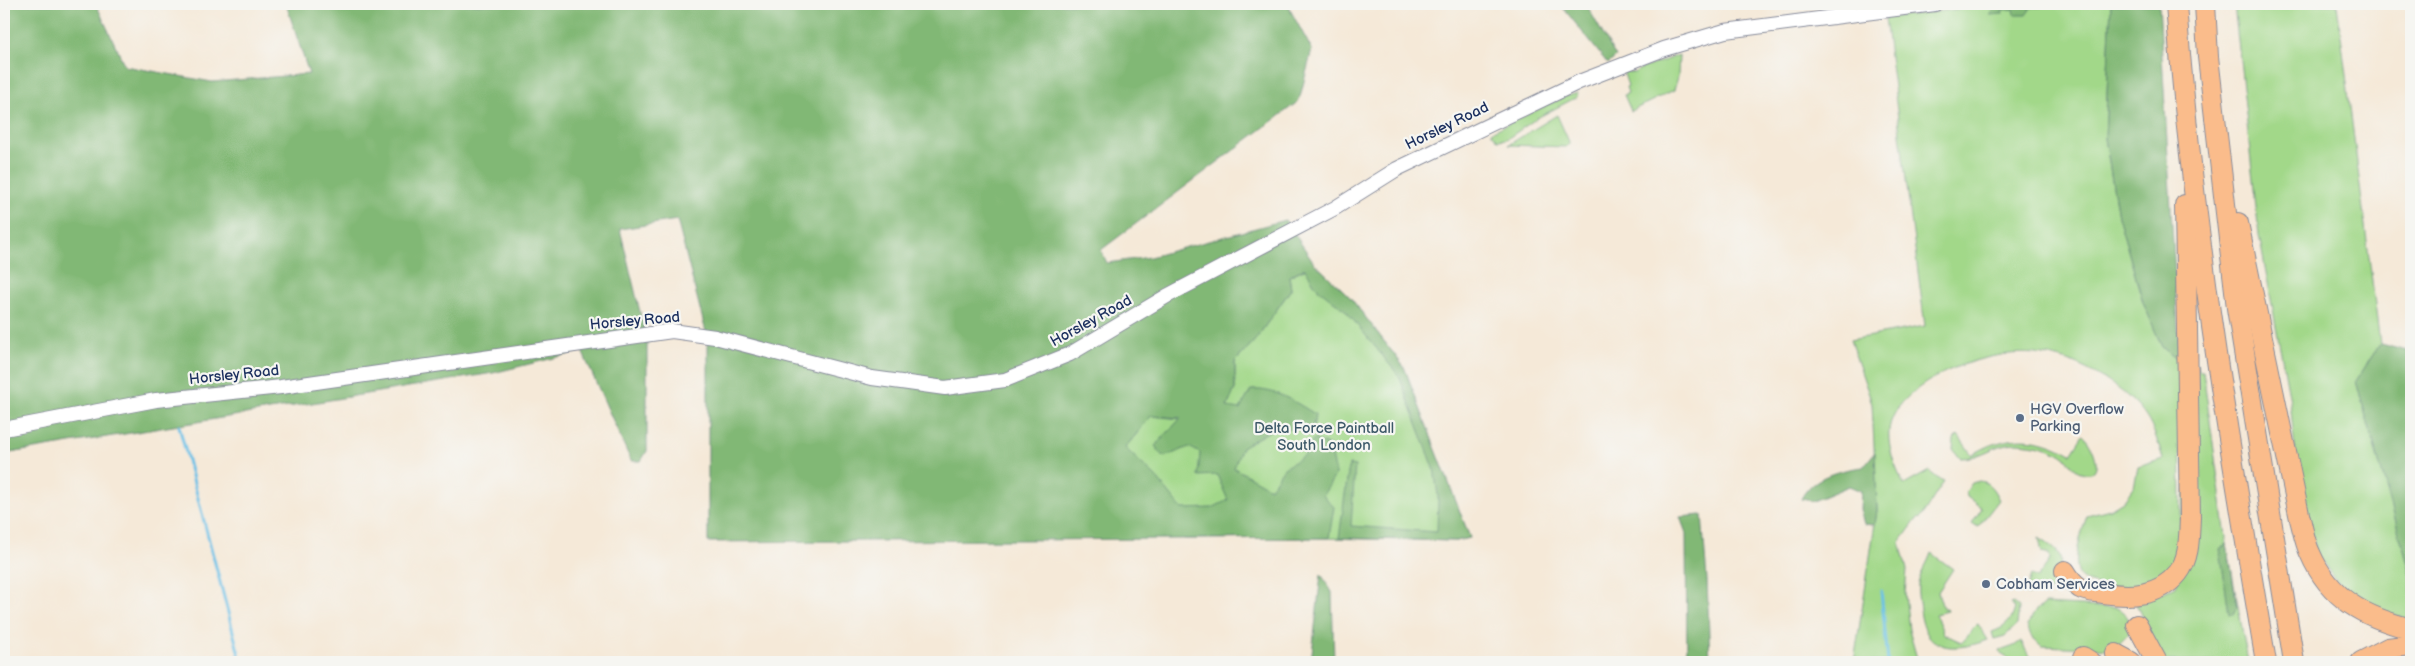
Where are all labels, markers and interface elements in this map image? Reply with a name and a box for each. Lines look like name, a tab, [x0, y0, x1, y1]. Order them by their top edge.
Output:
street label: Horsley Road	[1402, 98, 1492, 154]
street label: Horsley Road	[1047, 291, 1135, 351]
street label: Horsley Road	[589, 308, 681, 334]
street label: Horsley Road	[188, 361, 280, 389]
place label: HGV Overflow Parking	[2030, 400, 2124, 436]
marker: HGV Overflow Parking	[2014, 412, 2026, 424]
park label: Delta Force Paintball South London	[1254, 419, 1394, 455]
place label: Cobham Services	[1996, 575, 2116, 594]
marker: Cobham Services	[1980, 578, 1992, 590]

